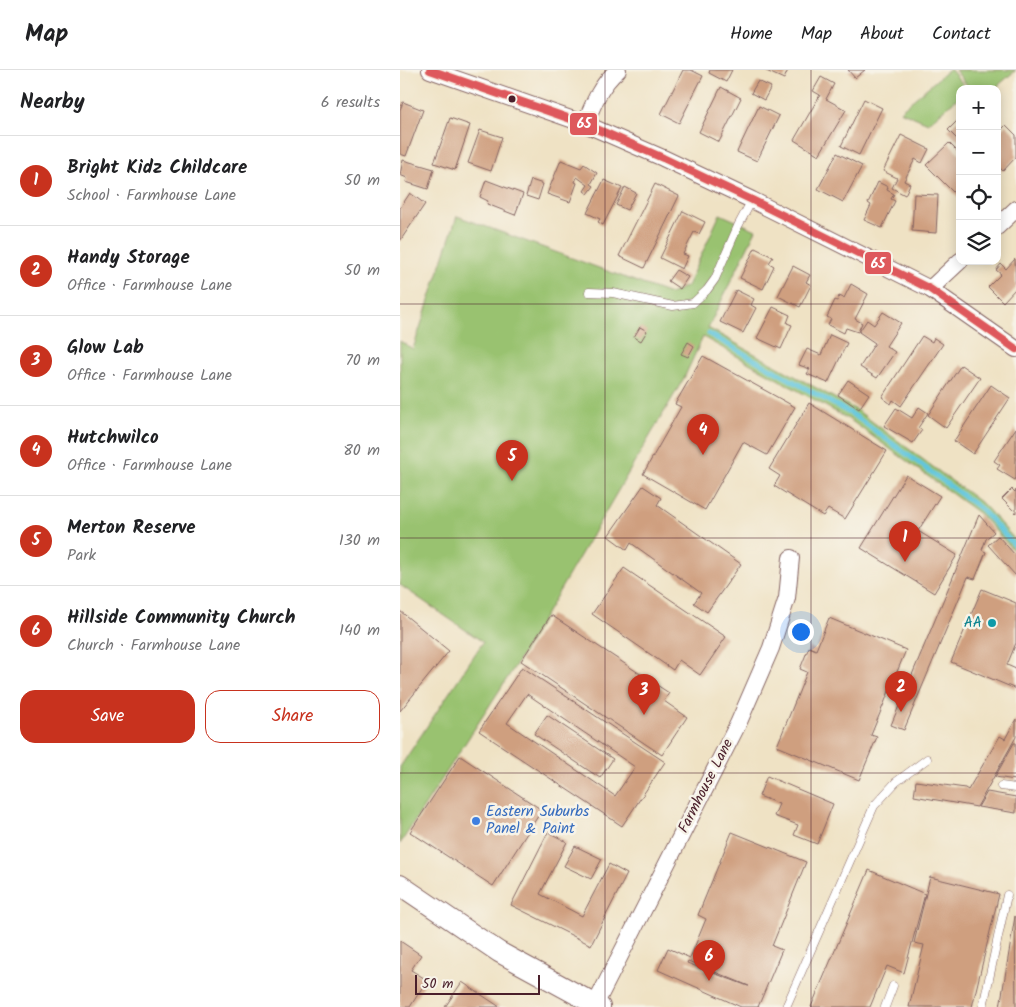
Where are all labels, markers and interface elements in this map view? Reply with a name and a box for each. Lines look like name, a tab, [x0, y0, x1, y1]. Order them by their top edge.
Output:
text: Map	[25, 15, 68, 54]
text: Home	[730, 20, 773, 49]
text: Map	[801, 20, 832, 49]
text: About	[860, 20, 904, 49]
text: Contact	[932, 20, 991, 49]
map controls	[956, 85, 1001, 265]
button: +	[956, 85, 1001, 130]
text: Nearby	[20, 86, 85, 119]
text: 6 results	[321, 90, 380, 115]
unlabelled marker	[507, 94, 517, 104]
line badge: 65	[569, 112, 598, 136]
text: 65	[577, 113, 593, 135]
button: −	[956, 130, 1001, 175]
text: Bright Kidz Childcare	[67, 153, 247, 183]
text: 1	[34, 168, 38, 193]
text: 50 m	[344, 168, 380, 193]
button: locate	[956, 175, 1001, 220]
text: School · Farmhouse Lane	[67, 183, 236, 208]
button: layers	[956, 220, 1001, 265]
text: Handy Storage	[67, 243, 190, 273]
line badge: 65	[864, 251, 892, 275]
text: 65	[871, 253, 887, 275]
text: 2	[31, 258, 41, 283]
text: 50 m	[344, 258, 380, 283]
text: Office · Farmhouse Lane	[67, 273, 232, 298]
text: Glow Lab	[67, 333, 144, 363]
text: 3	[32, 348, 40, 373]
text: 70 m	[345, 348, 380, 373]
text: Office · Farmhouse Lane	[67, 363, 232, 388]
pin: 4	[687, 414, 719, 455]
text: Hutchwilco	[67, 423, 159, 453]
text: 4	[32, 438, 40, 463]
text: 80 m	[343, 438, 380, 463]
pin: 5	[496, 440, 528, 481]
text: Office · Farmhouse Lane	[67, 453, 232, 478]
text: Merton Reserve	[67, 513, 196, 543]
pin: 1	[889, 521, 921, 562]
text: 5	[32, 528, 40, 553]
text: 130 m	[339, 528, 380, 553]
text: Park	[67, 543, 96, 568]
text: Hillside Community Church	[67, 603, 296, 633]
place label: AA	[964, 611, 982, 635]
marker: AA	[986, 617, 998, 629]
text: 6	[32, 618, 40, 643]
text: 140 m	[339, 618, 380, 643]
your location	[788, 619, 814, 645]
text: Church · Farmhouse Lane	[67, 633, 240, 658]
pin: 2	[885, 671, 917, 712]
pin: 3	[628, 674, 660, 715]
button: Save	[20, 690, 195, 743]
button: Share	[205, 690, 380, 743]
street label: Farmhouse Lane	[672, 734, 740, 837]
place label: Eastern Suburbs Panel & Paint	[486, 800, 590, 841]
marker: Eastern Suburbs Panel & Paint	[470, 815, 482, 827]
pin: 6	[693, 940, 725, 981]
scale bar	[415, 972, 540, 995]
text: 50 m	[422, 973, 453, 995]

